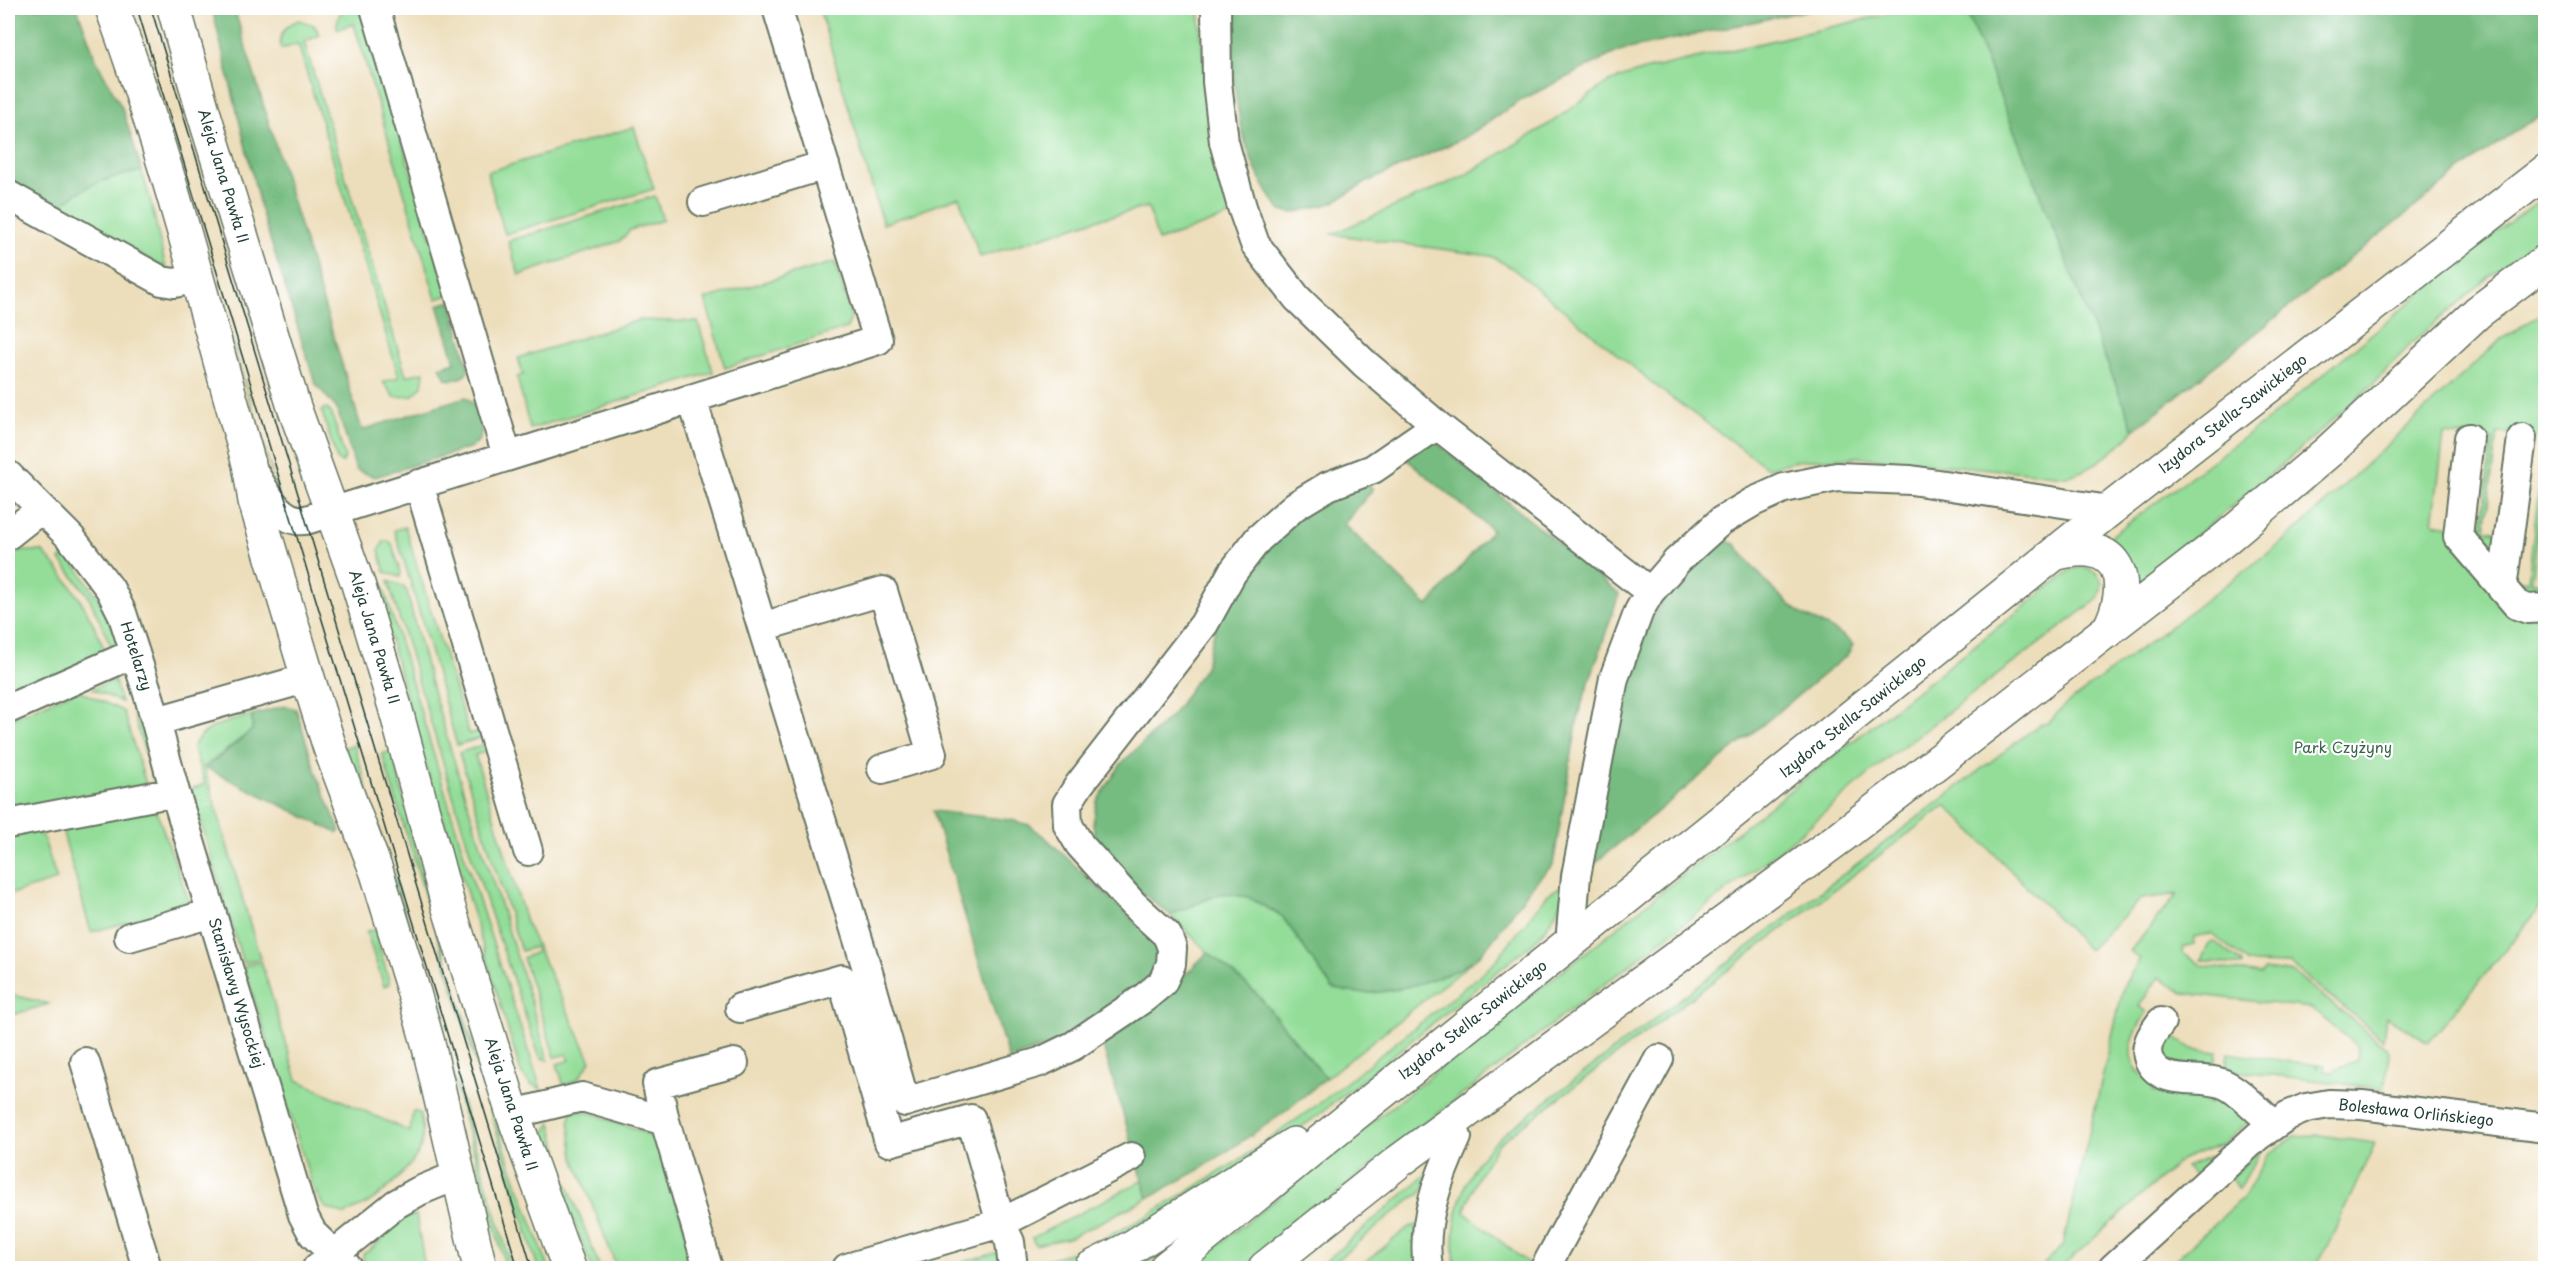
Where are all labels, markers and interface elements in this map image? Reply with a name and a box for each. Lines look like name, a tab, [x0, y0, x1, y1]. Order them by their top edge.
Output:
street label: Aleja Jana Pawła II	[193, 106, 256, 245]
street label: Izydora Stella-Sawickiego	[2153, 347, 2311, 478]
street label: Aleja Jana Pawła II	[344, 567, 407, 706]
street label: Hotelarzy	[115, 618, 159, 693]
street label: Izydora Stella-Sawickiego	[1774, 649, 1931, 782]
park label: Park Czyżyny	[2294, 735, 2392, 758]
street label: Stanisławy Wysockiej	[204, 915, 271, 1071]
street label: Izydora Stella-Sawickiego	[1393, 953, 1551, 1084]
street label: Aleja Jana Pawła II	[480, 1034, 545, 1173]
street label: Bolesława Orlińskiego	[2337, 1092, 2495, 1131]

